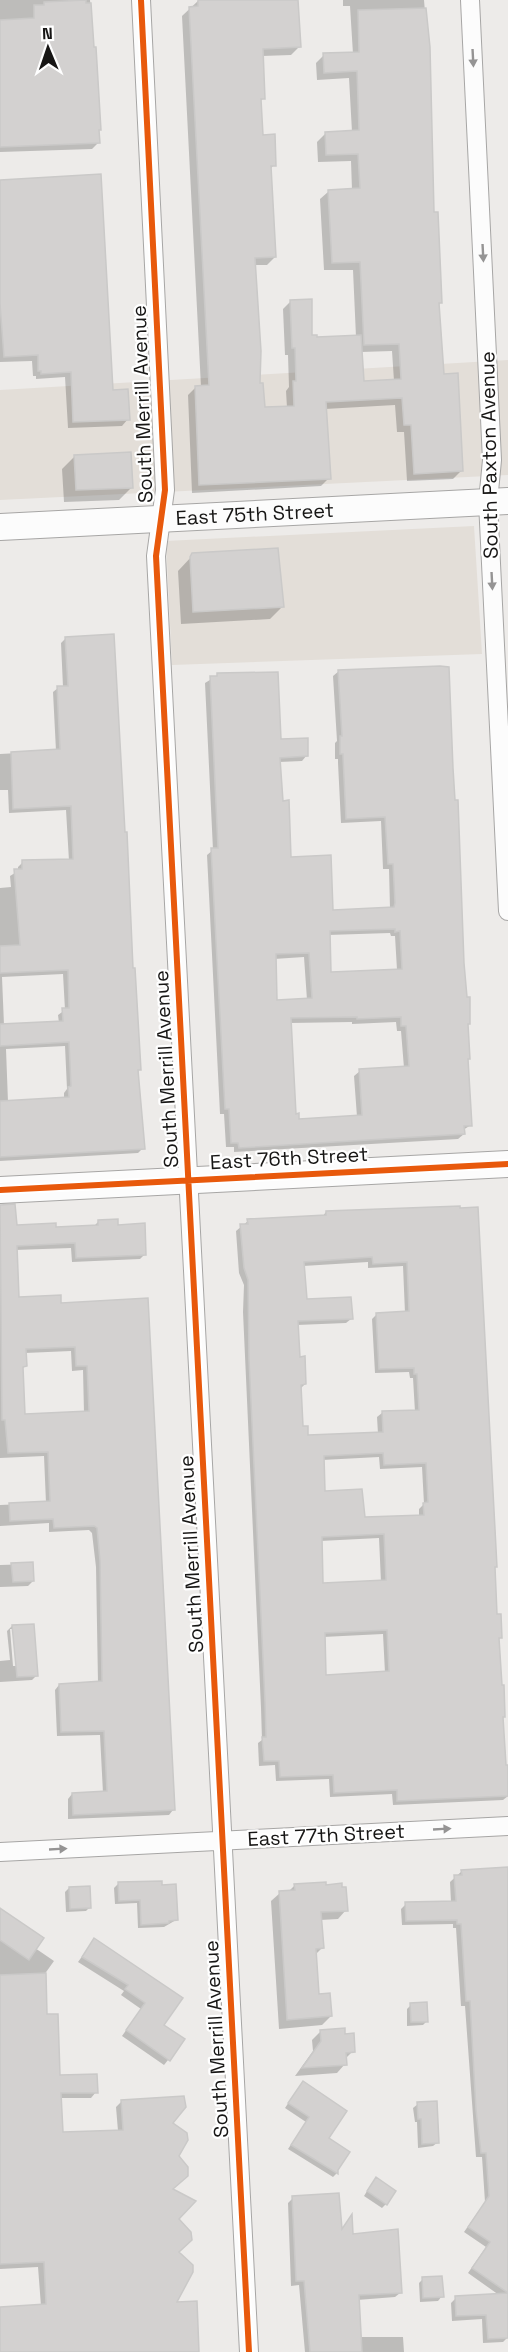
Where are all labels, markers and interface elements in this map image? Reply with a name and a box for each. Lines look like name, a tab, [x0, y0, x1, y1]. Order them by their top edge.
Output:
north arrow	[18, 18, 78, 78]
text: N	[42, 23, 53, 44]
one-way arrow	[469, 49, 478, 68]
one-way arrow	[478, 244, 487, 263]
street label: South Merrill Avenue	[126, 305, 158, 503]
street label: South Paxton Avenue	[474, 351, 504, 559]
street label: East 75th Street	[175, 497, 334, 531]
one-way arrow	[487, 572, 496, 591]
street label: South Merrill Avenue	[148, 970, 184, 1168]
street label: East 76th Street	[209, 1141, 369, 1175]
street label: South Merrill Avenue	[173, 1455, 209, 1653]
street label: East 77th Street	[247, 1818, 405, 1852]
one-way arrow	[432, 1825, 451, 1834]
one-way arrow	[49, 1845, 68, 1854]
street label: South Merrill Avenue	[198, 1940, 234, 2138]

